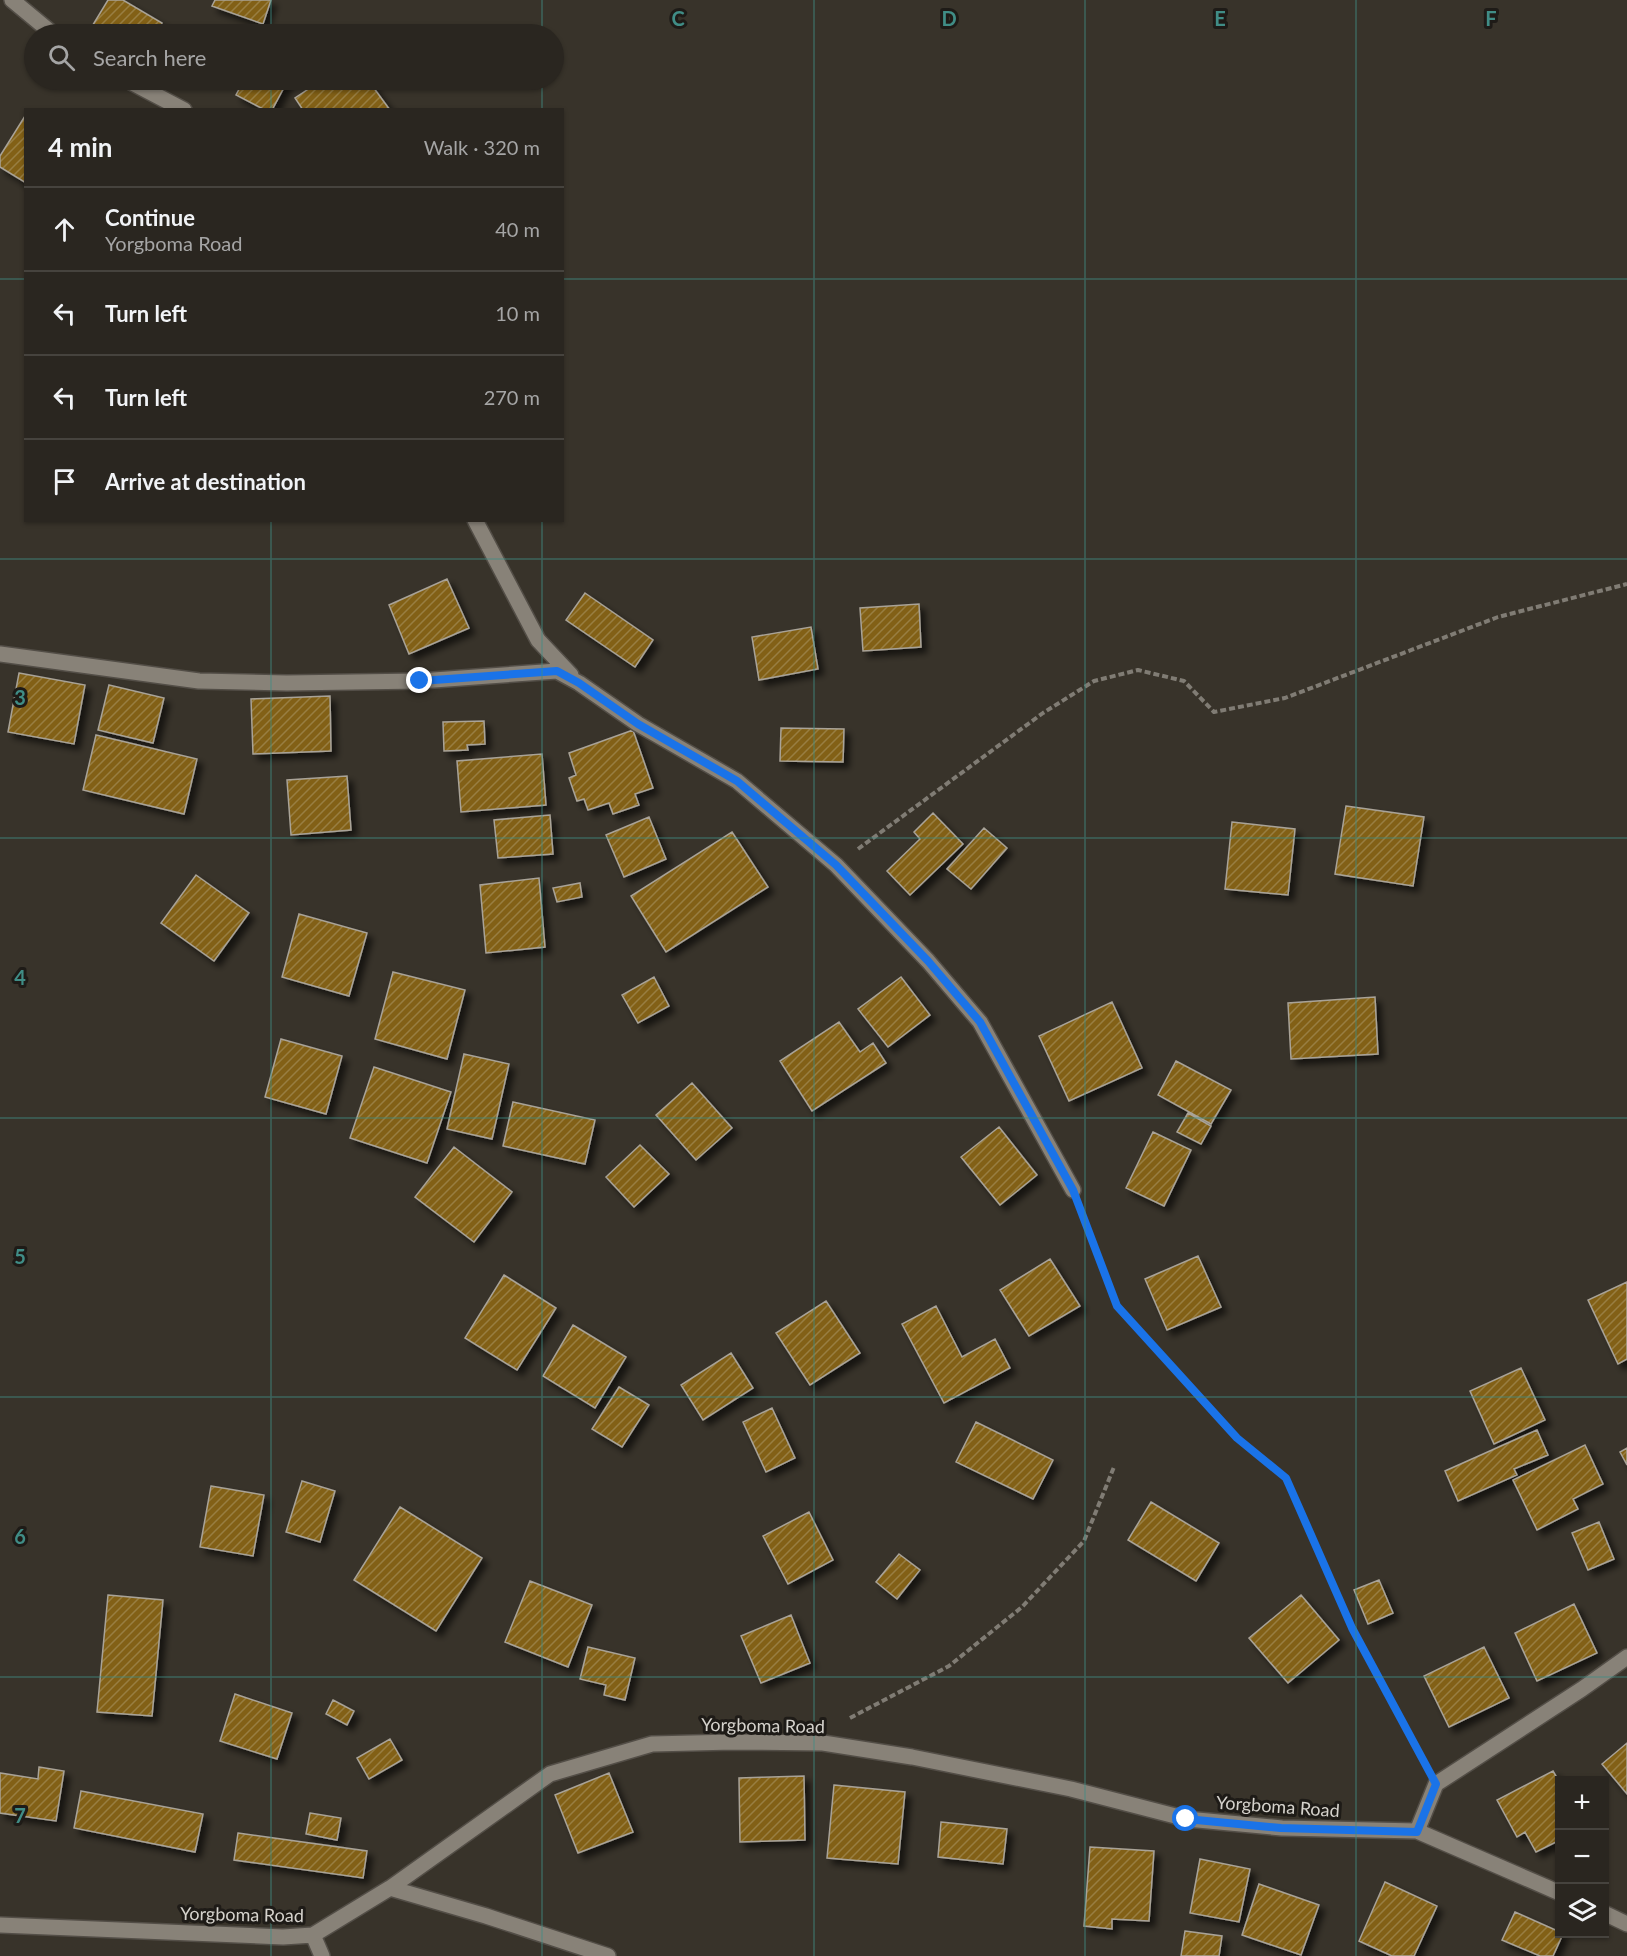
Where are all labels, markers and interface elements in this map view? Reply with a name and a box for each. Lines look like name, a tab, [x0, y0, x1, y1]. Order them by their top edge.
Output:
text: C	[671, 6, 685, 30]
text: D	[941, 6, 957, 30]
text: E	[1214, 6, 1226, 30]
text: F	[1485, 6, 1497, 30]
search box	[24, 24, 564, 90]
icon: search	[45, 41, 78, 74]
text: Search here	[93, 44, 206, 71]
text: 4 min	[48, 131, 112, 163]
text: Walk · 320 m	[424, 135, 540, 159]
text: Continue	[105, 204, 195, 231]
icon: ahead	[48, 213, 81, 246]
text: 40 m	[495, 217, 540, 241]
text: Yorgboma Road	[105, 231, 243, 255]
icon: left	[48, 297, 81, 330]
text: Turn left	[105, 300, 187, 327]
text: 10 m	[495, 301, 540, 325]
icon: left	[48, 381, 81, 414]
text: Turn left	[105, 384, 187, 411]
text: 270 m	[484, 385, 540, 409]
icon: arrive	[48, 465, 81, 498]
text: Arrive at destination	[105, 468, 306, 495]
route end	[406, 667, 432, 693]
text: 3	[14, 685, 26, 709]
text: 4	[14, 965, 26, 989]
text: 5	[14, 1244, 26, 1268]
text: 6	[14, 1524, 26, 1548]
street label: Yorgboma Road	[701, 1713, 825, 1737]
map controls	[1555, 1776, 1609, 1938]
button: +	[1555, 1776, 1609, 1830]
street label: Yorgboma Road	[1216, 1791, 1340, 1821]
text: 7	[14, 1803, 26, 1827]
route start	[1172, 1805, 1198, 1831]
button: −	[1555, 1830, 1609, 1884]
button: layers	[1555, 1884, 1609, 1938]
street label: Yorgboma Road	[180, 1902, 304, 1926]

